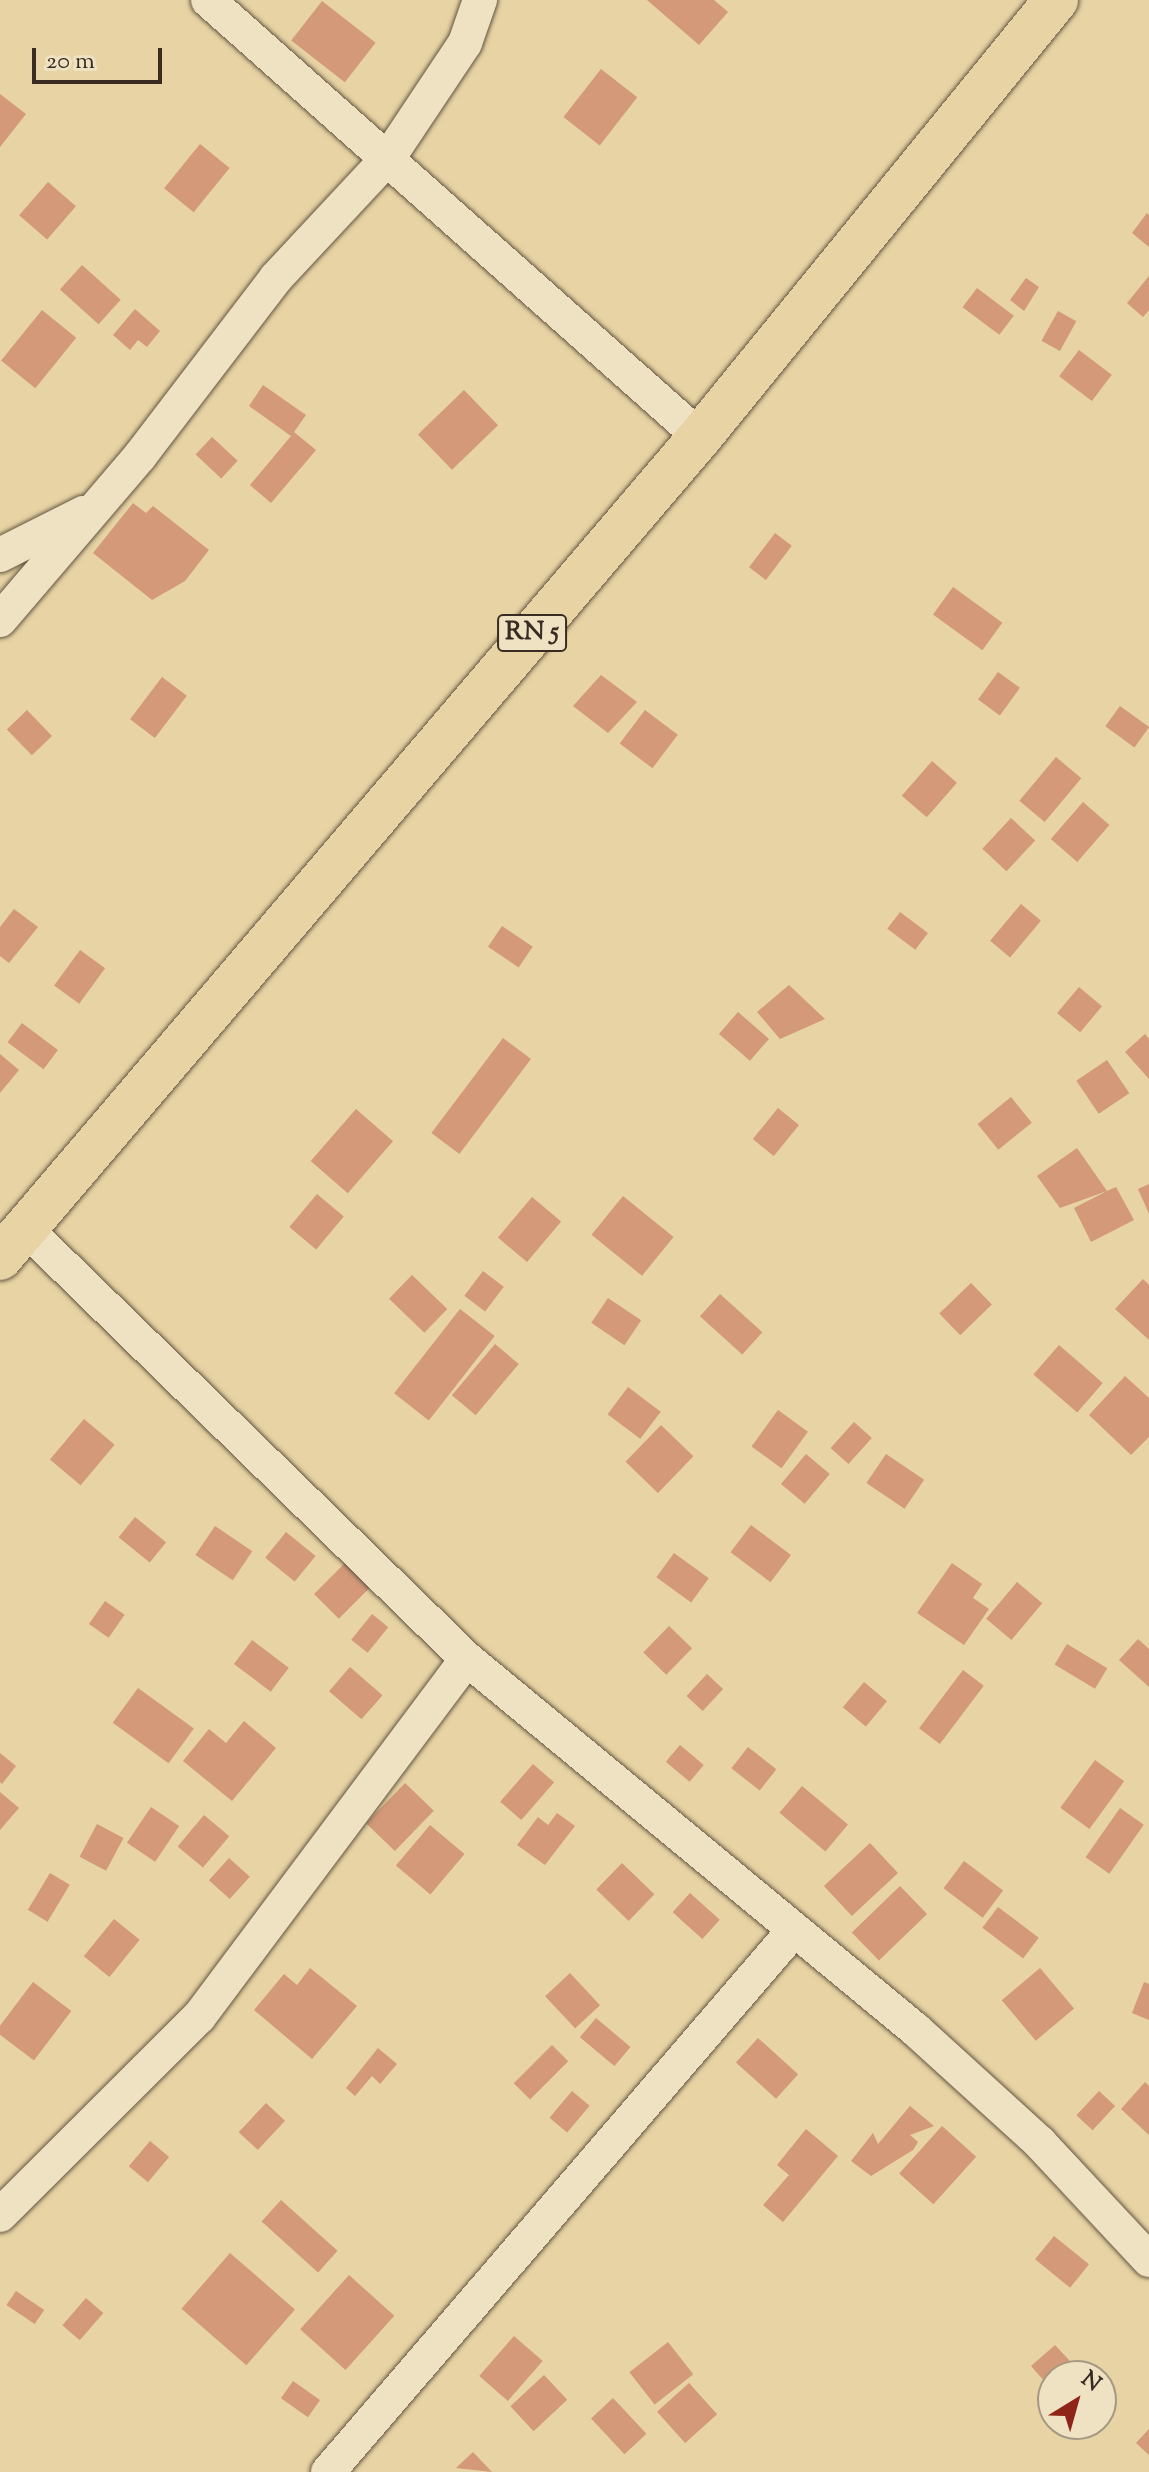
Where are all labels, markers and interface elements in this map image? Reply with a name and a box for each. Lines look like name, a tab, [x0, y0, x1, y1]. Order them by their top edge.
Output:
scale bar	[36, 32, 166, 82]
text: 20 m	[46, 45, 95, 79]
road number: RN 5	[496, 611, 568, 655]
north arrow	[1037, 2360, 1117, 2440]
text: N	[1074, 2364, 1107, 2400]

